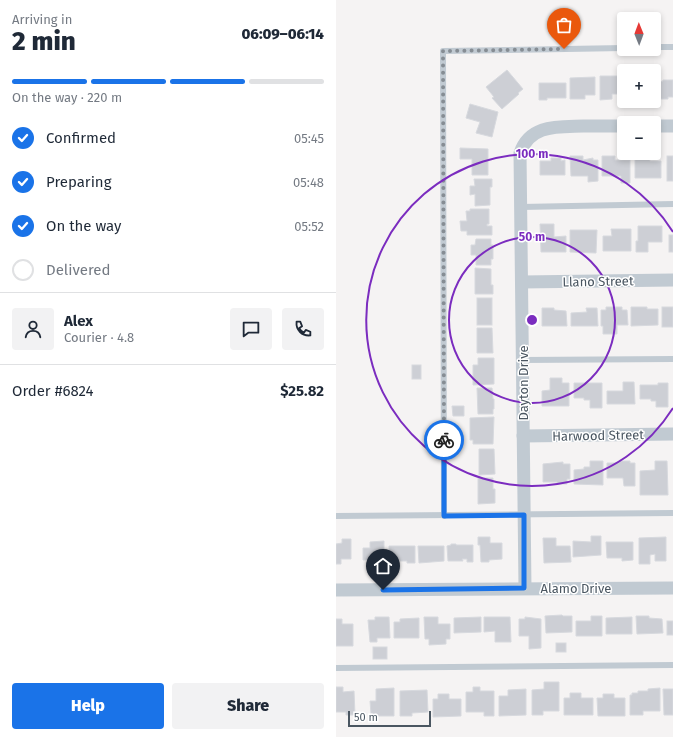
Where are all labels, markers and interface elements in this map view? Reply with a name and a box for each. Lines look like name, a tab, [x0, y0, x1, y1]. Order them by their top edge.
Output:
pin	[547, 8, 581, 49]
text: Arriving in	[12, 12, 72, 27]
north arrow	[617, 12, 661, 56]
map controls	[617, 12, 661, 160]
icon: bag	[553, 14, 575, 36]
text: 06:09–06:14	[241, 25, 324, 43]
text: 2 min	[12, 26, 76, 57]
button: +	[617, 64, 661, 108]
text: On the way · 220 m	[12, 90, 122, 105]
button: −	[617, 116, 661, 160]
icon: check	[12, 127, 34, 149]
text: Confirmed	[46, 129, 116, 147]
text: 05:45	[294, 131, 324, 146]
text: 100 m	[516, 147, 548, 161]
icon: check	[12, 171, 34, 193]
text: Preparing	[46, 173, 111, 191]
text: 05:48	[293, 175, 324, 190]
icon: check	[12, 215, 34, 237]
text: On the way	[46, 217, 121, 235]
text: 05:52	[294, 219, 324, 234]
text: 50 m	[519, 230, 545, 244]
text: Delivered	[46, 261, 110, 279]
street label: Llano Street	[562, 273, 634, 290]
button: person	[12, 308, 54, 350]
button: chat	[230, 308, 272, 350]
button: phone	[282, 308, 324, 350]
text: Alex	[64, 312, 93, 330]
centre of rings	[525, 313, 539, 327]
text: Courier · 4.8	[64, 330, 134, 345]
street label: Dayton Drive	[516, 345, 531, 421]
text: Order #6824	[12, 382, 94, 400]
text: $25.82	[280, 382, 324, 400]
courier	[424, 420, 464, 460]
street label: Harwood Street	[552, 427, 644, 444]
icon: bike	[433, 429, 455, 451]
pin	[366, 549, 400, 590]
icon: home	[372, 555, 394, 577]
street label: Alamo Drive	[541, 581, 611, 596]
button: Help	[12, 683, 164, 729]
button: Share	[172, 683, 324, 729]
scale bar	[348, 709, 431, 728]
text: 50 m	[354, 711, 378, 724]

